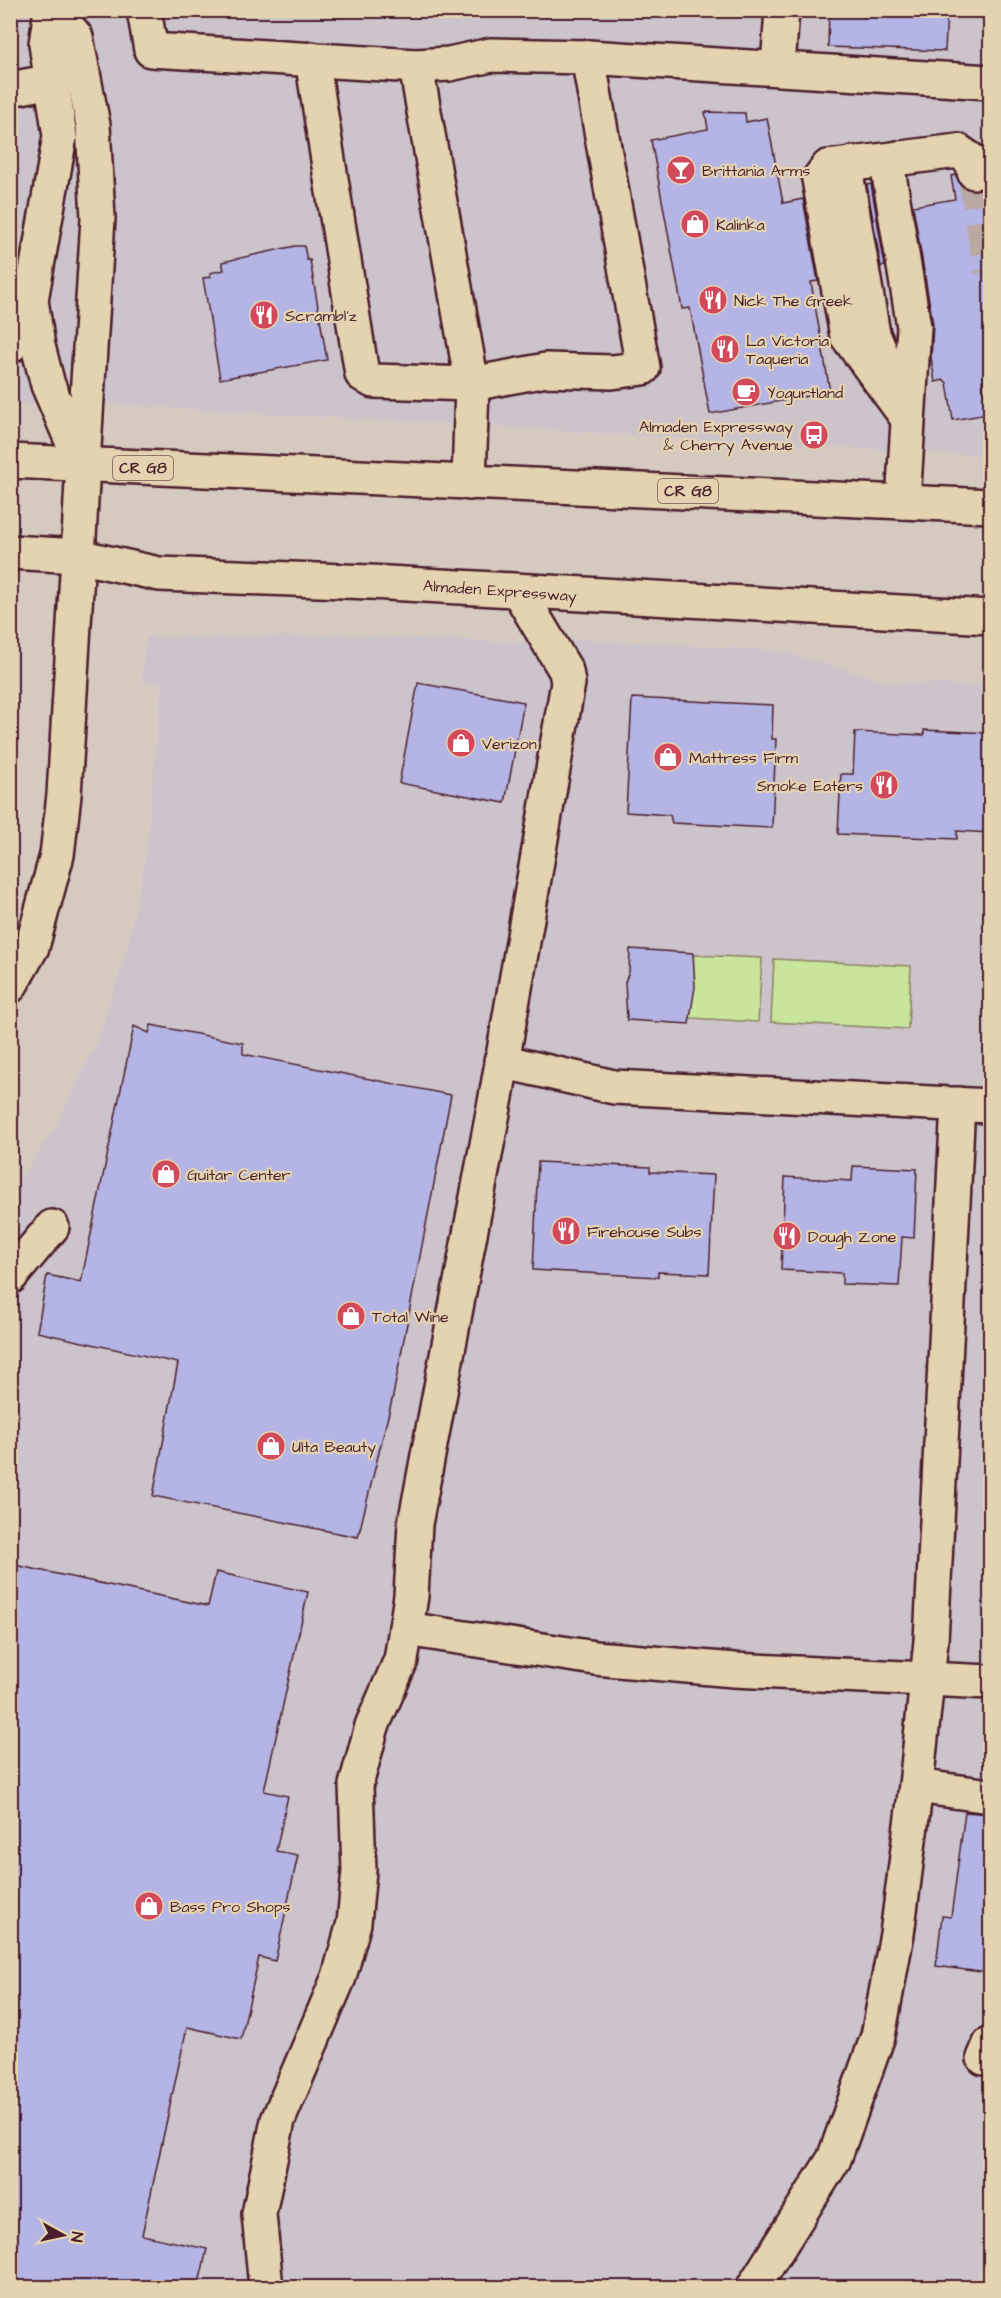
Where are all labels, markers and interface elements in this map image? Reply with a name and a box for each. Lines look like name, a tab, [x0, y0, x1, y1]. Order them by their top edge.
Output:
bar icon: Brittania Arms	[665, 154, 697, 186]
place label: Brittania Arms	[702, 160, 810, 182]
shop icon: Kalinka	[679, 208, 711, 240]
place label: Kalinka	[716, 214, 765, 236]
restaurant icon: Nick The Greek	[697, 284, 729, 316]
place label: Nick The Greek	[734, 290, 853, 312]
restaurant icon: Scrambl'z	[248, 299, 280, 331]
place label: Scrambl'z	[285, 305, 357, 327]
place label: La Victoria Taqueria	[746, 330, 829, 370]
restaurant icon: La Victoria Taqueria	[709, 333, 741, 365]
cafe icon: Yogurtland	[730, 376, 762, 408]
place label: Yogurtland	[767, 382, 843, 405]
place label: Almaden Expressway & Cherry Avenue	[639, 416, 793, 457]
bus stop icon: Almaden Expressway & Cherry Avenue	[798, 419, 830, 451]
road number: CR G8	[113, 456, 173, 480]
road number: CR G8	[658, 479, 718, 503]
street label: Almaden Expressway	[422, 575, 578, 608]
shop icon: Verizon	[445, 727, 477, 759]
place label: Verizon	[482, 733, 537, 755]
shop icon: Mattress Firm	[652, 741, 684, 773]
place label: Mattress Firm	[689, 747, 799, 769]
restaurant icon: Smoke Eaters	[868, 769, 900, 801]
place label: Smoke Eaters	[757, 775, 863, 797]
shop icon: Guitar Center	[150, 1158, 182, 1190]
place label: Guitar Center	[187, 1164, 291, 1186]
restaurant icon: Firehouse Subs	[550, 1215, 582, 1247]
restaurant icon: Dough Zone	[771, 1220, 803, 1252]
place label: Firehouse Subs	[587, 1221, 702, 1243]
place label: Dough Zone	[808, 1226, 897, 1249]
shop icon: Total Wine	[335, 1300, 367, 1332]
place label: Total Wine	[372, 1306, 449, 1328]
shop icon: Ulta Beauty	[255, 1430, 287, 1462]
place label: Ulta Beauty	[292, 1436, 376, 1459]
shop icon: Bass Pro Shops	[133, 1890, 165, 1922]
place label: Bass Pro Shops	[170, 1896, 291, 1918]
north arrow	[33, 2205, 93, 2265]
text: N	[65, 2230, 88, 2243]

